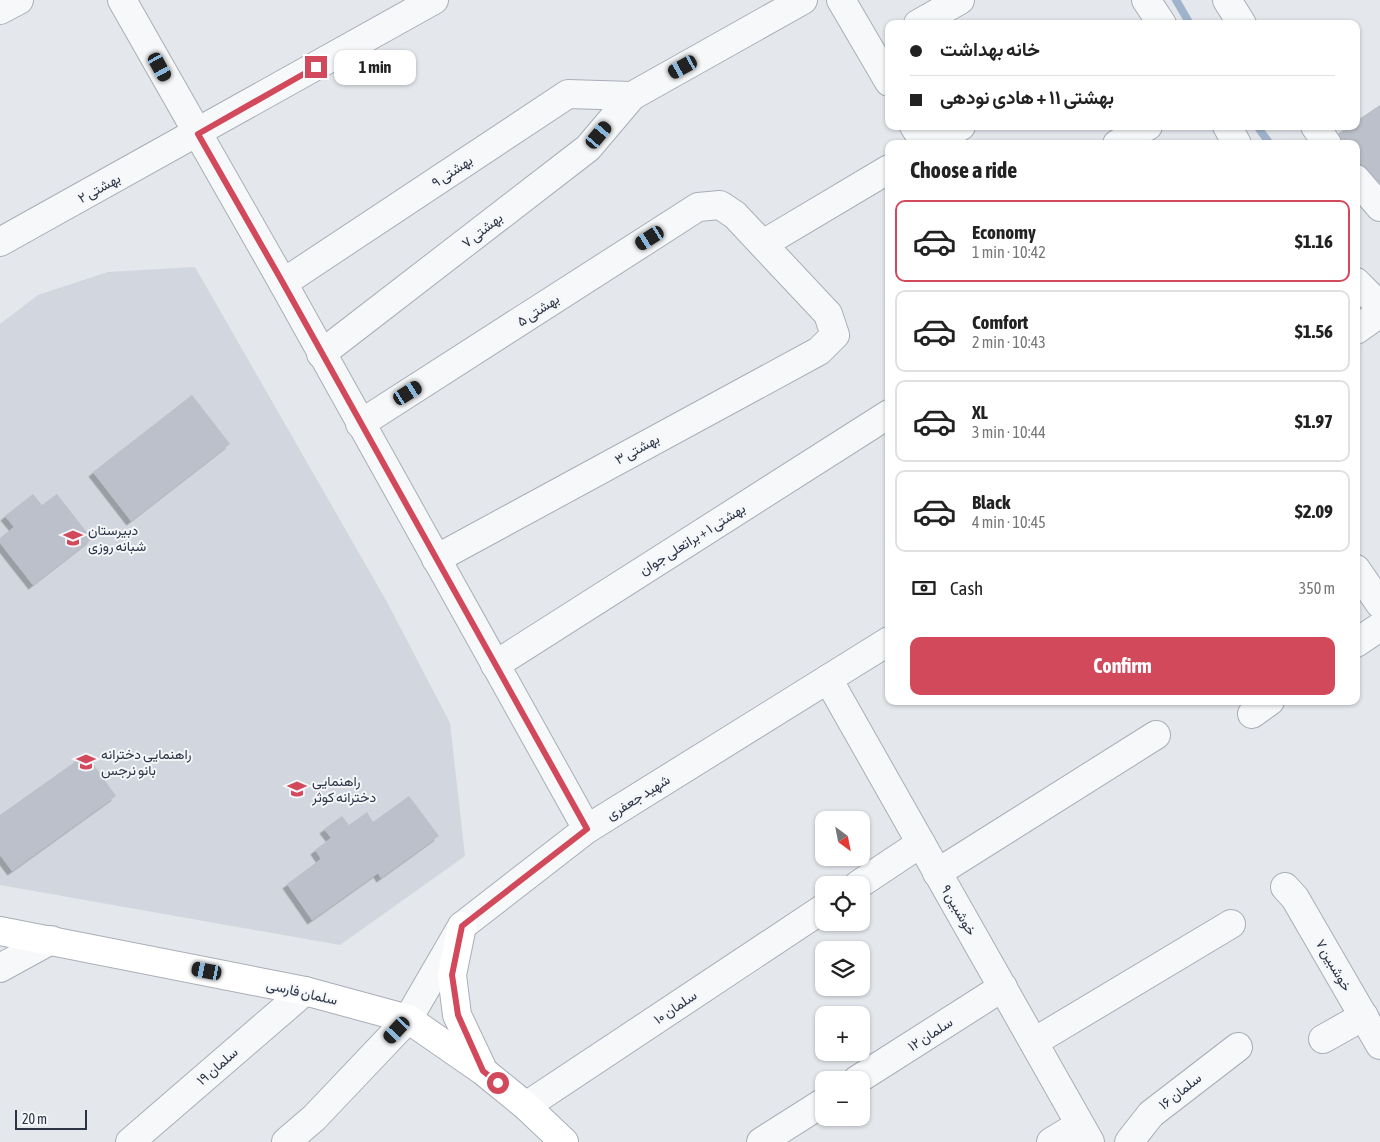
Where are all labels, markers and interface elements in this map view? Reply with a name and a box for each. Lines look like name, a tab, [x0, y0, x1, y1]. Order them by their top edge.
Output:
text: خانه بهداشت	[940, 38, 1040, 60]
car	[146, 50, 173, 84]
callout: 1 min	[334, 50, 416, 84]
car	[666, 53, 699, 81]
route end	[305, 56, 327, 78]
text: 1 min	[359, 58, 391, 76]
text: بهشتی ۱۱ + هادی نودهی	[940, 86, 1114, 108]
car	[583, 119, 614, 151]
street label: بهشتی ۹	[429, 152, 476, 191]
text: Choose a ride	[910, 157, 1017, 183]
street label: بهشتی ۲	[75, 170, 124, 207]
street label: بهشتی ۷	[458, 209, 506, 252]
icon: car	[912, 219, 957, 264]
text: Economy	[972, 221, 1036, 243]
car	[633, 224, 666, 252]
text: $1.16	[1295, 230, 1333, 252]
text: 1 min · 10:42	[972, 243, 1046, 261]
street label: بهشتی ۵	[514, 290, 563, 330]
icon: car	[912, 309, 957, 354]
text: Comfort	[972, 311, 1028, 333]
text: $1.56	[1295, 320, 1333, 342]
text: 2 min · 10:43	[972, 333, 1046, 351]
car	[391, 379, 424, 407]
icon: car	[912, 399, 957, 444]
text: XL	[972, 401, 988, 423]
text: $1.97	[1295, 410, 1333, 432]
text: 3 min · 10:44	[972, 423, 1046, 441]
street label: بهشتی ۳	[612, 430, 662, 469]
icon: car	[912, 489, 957, 534]
text: Black	[972, 491, 1010, 513]
street label: بهشتی ۱ + براتعلی جوان	[636, 500, 749, 579]
text: $2.09	[1295, 500, 1333, 522]
text: 4 min · 10:45	[972, 513, 1046, 531]
place label: دبیرستان شبانه روزی	[88, 522, 146, 555]
school or university icon: دبیرستان شبانه روزی	[62, 527, 84, 549]
icon: cash	[910, 574, 938, 602]
text: Cash	[950, 577, 983, 599]
text: 350 m	[1299, 579, 1335, 597]
button: Confirm	[910, 637, 1335, 695]
place label: راهنمایی دخترانه بانو نرجس	[101, 746, 192, 779]
school or university icon: راهنمایی دخترانه بانو نرجس	[75, 751, 97, 773]
street label: شهید جعفری	[603, 771, 673, 824]
place label: راهنمایی دخترانه کوثر	[311, 773, 376, 806]
school or university icon: راهنمایی دخترانه کوثر	[286, 778, 308, 800]
north arrow	[815, 811, 870, 866]
map controls	[815, 811, 870, 1126]
button: locate	[815, 876, 870, 931]
street label: خوشبین ۹	[937, 882, 980, 939]
street label: خوشبین ۷	[1312, 936, 1355, 994]
button: layers	[815, 941, 870, 996]
car	[190, 961, 223, 981]
street label: سلمان فارسی	[265, 976, 339, 1009]
street label: سلمان ۱۰	[650, 987, 700, 1028]
button: +	[815, 1006, 870, 1061]
car	[381, 1014, 412, 1046]
street label: سلمان ۱۲	[905, 1014, 956, 1055]
street label: سلمان ۱۹	[193, 1044, 242, 1089]
street label: سلمان ۱۶	[1156, 1069, 1205, 1113]
button: −	[815, 1071, 870, 1126]
route start	[487, 1072, 509, 1094]
scale bar	[15, 1107, 88, 1130]
text: 20 m	[22, 1111, 47, 1127]

